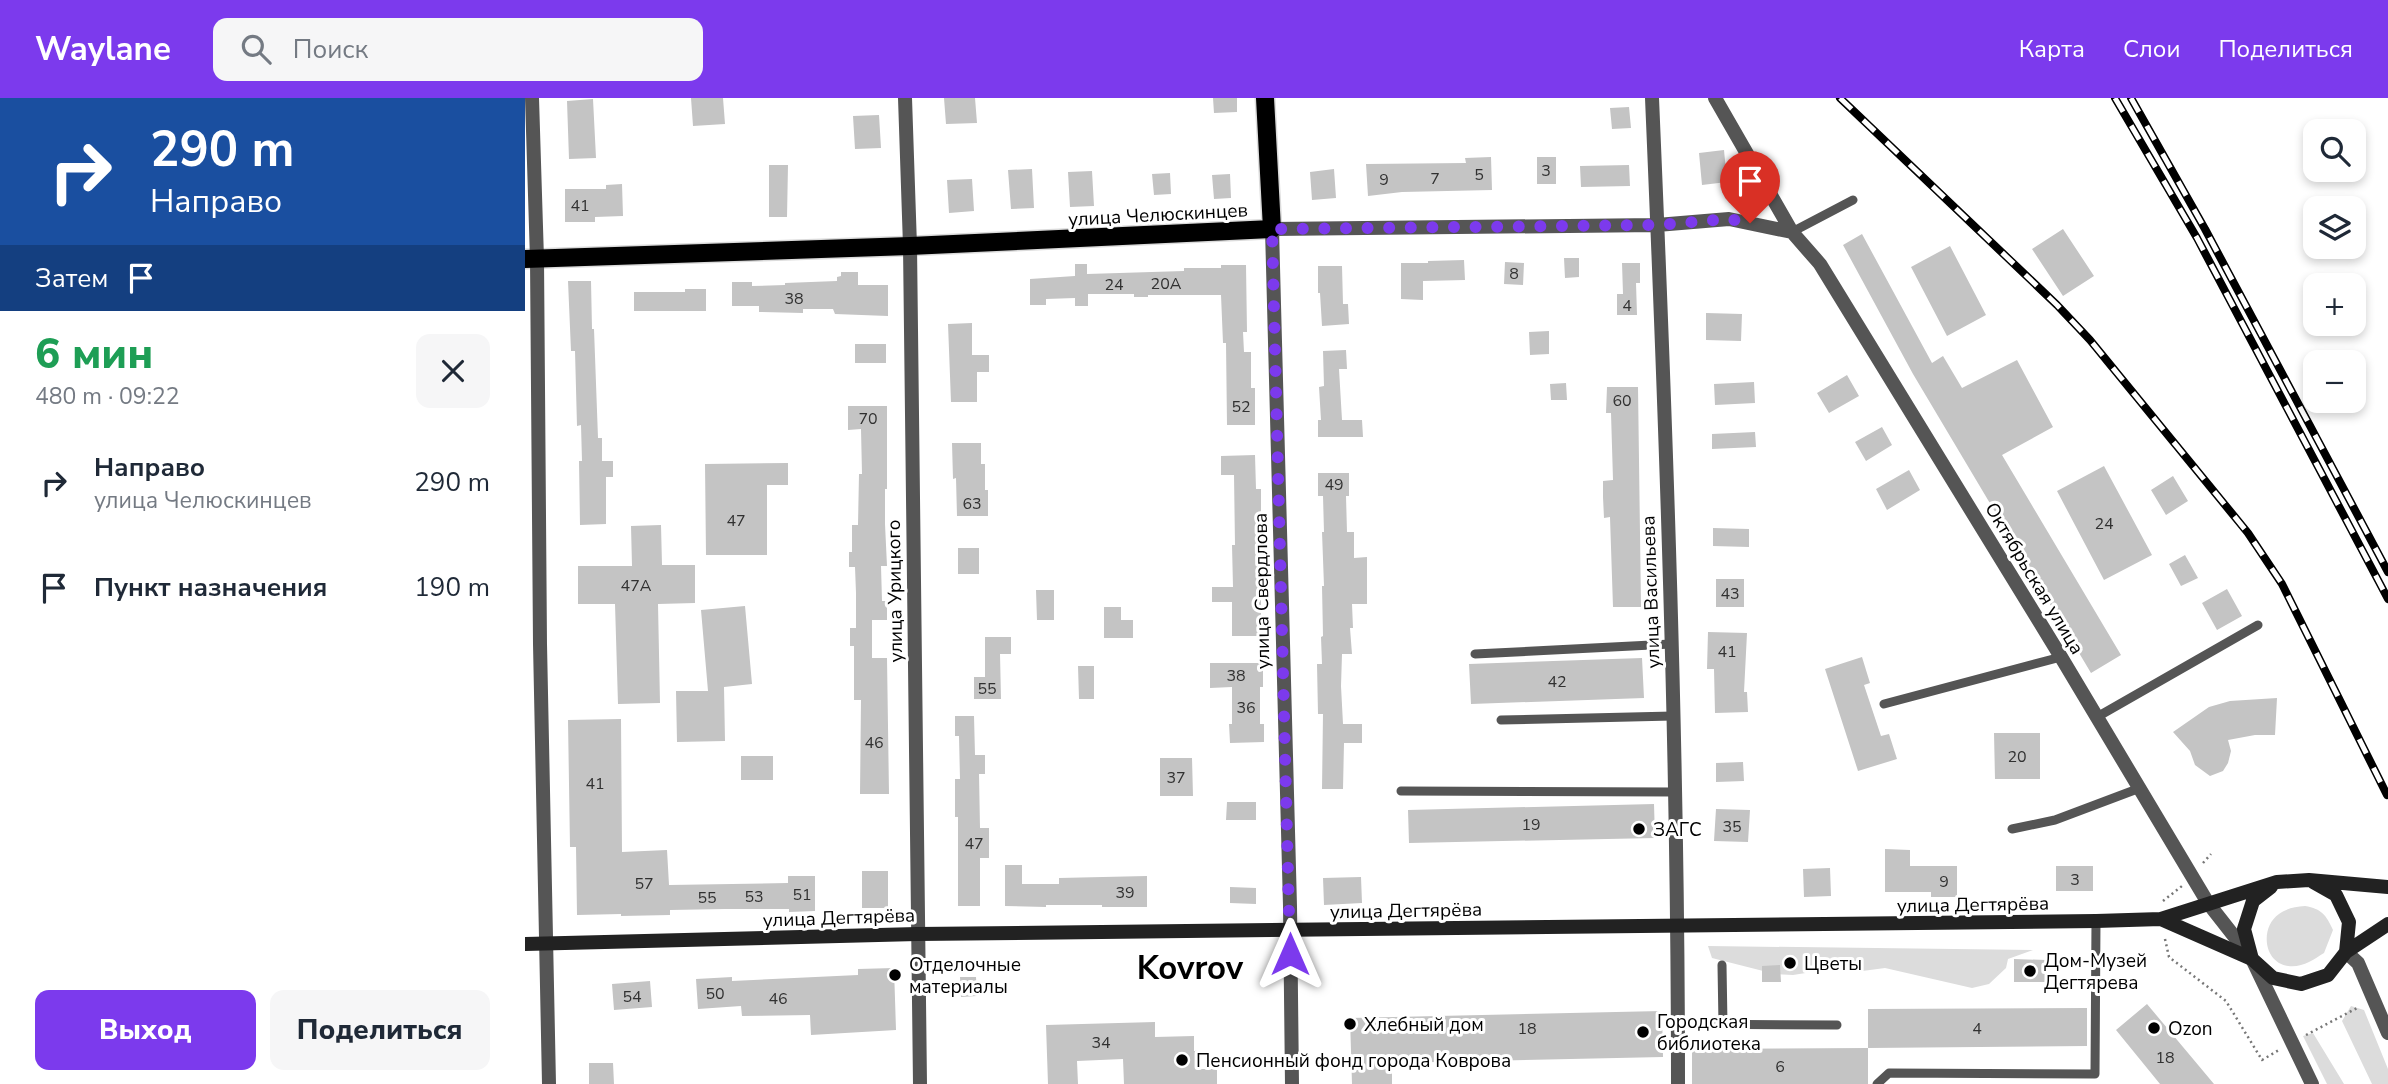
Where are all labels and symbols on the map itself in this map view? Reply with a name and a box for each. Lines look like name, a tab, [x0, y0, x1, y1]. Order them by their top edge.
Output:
pin	[1720, 151, 1780, 223]
house number: 3	[1541, 160, 1551, 182]
house number: 5	[1474, 164, 1484, 186]
house number: 7	[1430, 168, 1440, 190]
house number: 9	[1379, 169, 1389, 191]
house number: 41	[570, 195, 590, 217]
street label: улица Челюскинцев	[1068, 197, 1249, 233]
house number: 8	[1509, 263, 1519, 285]
house number: 20А	[1151, 273, 1182, 295]
house number: 24	[1104, 274, 1124, 296]
house number: 38	[784, 288, 804, 310]
house number: 4	[1622, 295, 1632, 317]
house number: 60	[1612, 390, 1632, 412]
house number: 52	[1231, 396, 1251, 418]
house number: 70	[858, 408, 878, 430]
house number: 49	[1324, 474, 1344, 496]
house number: 63	[962, 493, 982, 515]
street label: Октябрьская улица	[1978, 498, 2090, 659]
house number: 47	[726, 510, 746, 532]
street label: улица Свердлова	[1248, 513, 1276, 669]
house number: 24	[2094, 513, 2114, 535]
street label: улица Васильева	[1635, 515, 1667, 669]
street label: улица Урицкого	[881, 519, 909, 663]
house number: 47А	[621, 575, 652, 597]
house number: 43	[1720, 583, 1740, 605]
house number: 41	[1717, 641, 1737, 663]
house number: 38	[1226, 665, 1246, 687]
house number: 42	[1547, 671, 1567, 693]
house number: 55	[977, 678, 997, 700]
house number: 36	[1236, 697, 1256, 719]
house number: 46	[864, 732, 884, 754]
house number: 20	[2007, 746, 2027, 768]
house number: 37	[1166, 767, 1186, 789]
house number: 41	[585, 773, 605, 795]
house number: 19	[1521, 814, 1541, 836]
house number: 35	[1722, 816, 1742, 838]
place label: ЗАГС	[1653, 817, 1702, 843]
marker: ЗАГС	[1631, 821, 1647, 837]
house number: 47	[964, 833, 984, 855]
house number: 3	[2070, 869, 2080, 891]
house number: 9	[1939, 871, 1949, 893]
house number: 57	[634, 873, 654, 895]
house number: 39	[1115, 882, 1135, 904]
house number: 51	[792, 884, 812, 906]
house number: 53	[744, 886, 764, 908]
house number: 55	[697, 887, 717, 909]
street label: улица Дегтярёва	[1897, 891, 2049, 919]
street label: улица Дегтярёва	[1330, 897, 1482, 925]
street label: улица Дегтярёва	[762, 902, 916, 934]
position arrow	[1253, 917, 1327, 991]
district label: Kovrov	[1137, 946, 1244, 991]
place label: Дом-Музей Дегтярева	[2044, 948, 2147, 996]
place label: Цветы	[1804, 951, 1862, 977]
place label: Отделочные материалы	[909, 952, 1021, 1000]
marker: Цветы	[1782, 955, 1798, 971]
marker: Дом-Музей Дегтярева	[2022, 963, 2038, 979]
marker: Отделочные материалы	[887, 967, 903, 983]
house number: 50	[705, 983, 725, 1005]
house number: 54	[622, 986, 642, 1008]
house number: 46	[768, 988, 788, 1010]
place label: Городская библиотека	[1657, 1009, 1761, 1057]
place label: Хлебный дом	[1364, 1012, 1484, 1038]
marker: Хлебный дом	[1342, 1016, 1358, 1032]
place label: Ozon	[2168, 1016, 2213, 1042]
house number: 18	[1517, 1018, 1537, 1040]
house number: 4	[1972, 1018, 1982, 1040]
marker: Ozon	[2146, 1020, 2162, 1036]
marker: Городская библиотека	[1635, 1024, 1651, 1040]
house number: 34	[1091, 1032, 1111, 1054]
house number: 18	[2155, 1047, 2175, 1069]
place label: Пенсионный фонд города Коврова	[1196, 1048, 1511, 1074]
marker: Пенсионный фонд города Коврова	[1174, 1052, 1190, 1068]
house number: 6	[1775, 1056, 1785, 1078]

